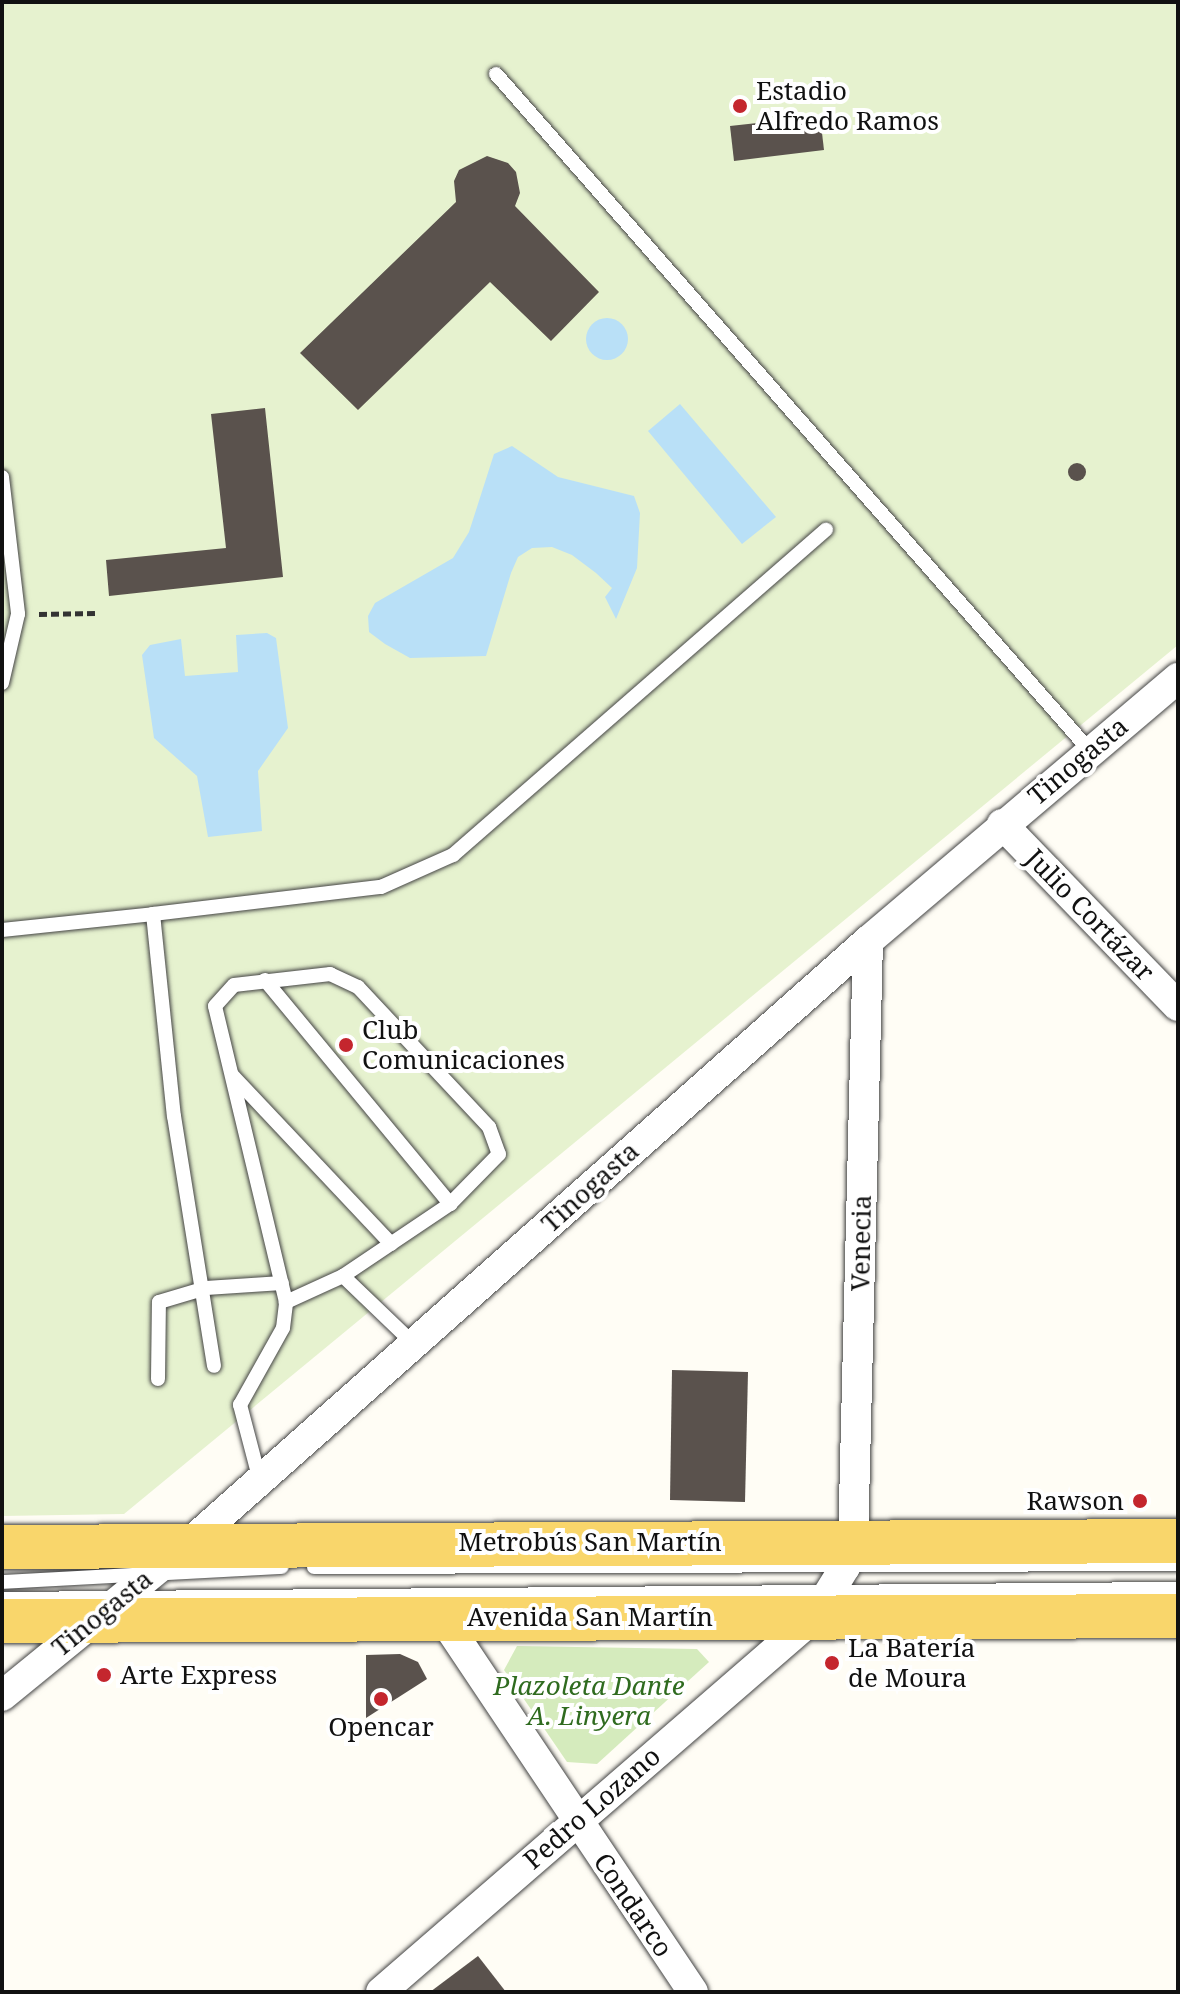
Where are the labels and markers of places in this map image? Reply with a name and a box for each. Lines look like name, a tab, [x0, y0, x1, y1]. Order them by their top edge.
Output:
place label: Estadio Alfredo Ramos	[756, 75, 939, 136]
marker: Estadio Alfredo Ramos	[731, 97, 749, 115]
place label: Club Comunicaciones	[362, 1014, 565, 1076]
marker: Club Comunicaciones	[337, 1036, 355, 1054]
place label: Rawson	[1026, 1485, 1124, 1517]
marker: Rawson	[1131, 1492, 1149, 1510]
place label: La Batería de Moura	[848, 1632, 976, 1694]
marker: La Batería de Moura	[823, 1654, 841, 1672]
place label: Arte Express	[120, 1659, 277, 1691]
marker: Arte Express	[95, 1666, 113, 1684]
marker: Opencar	[372, 1690, 390, 1708]
place label: Opencar	[328, 1711, 434, 1743]

